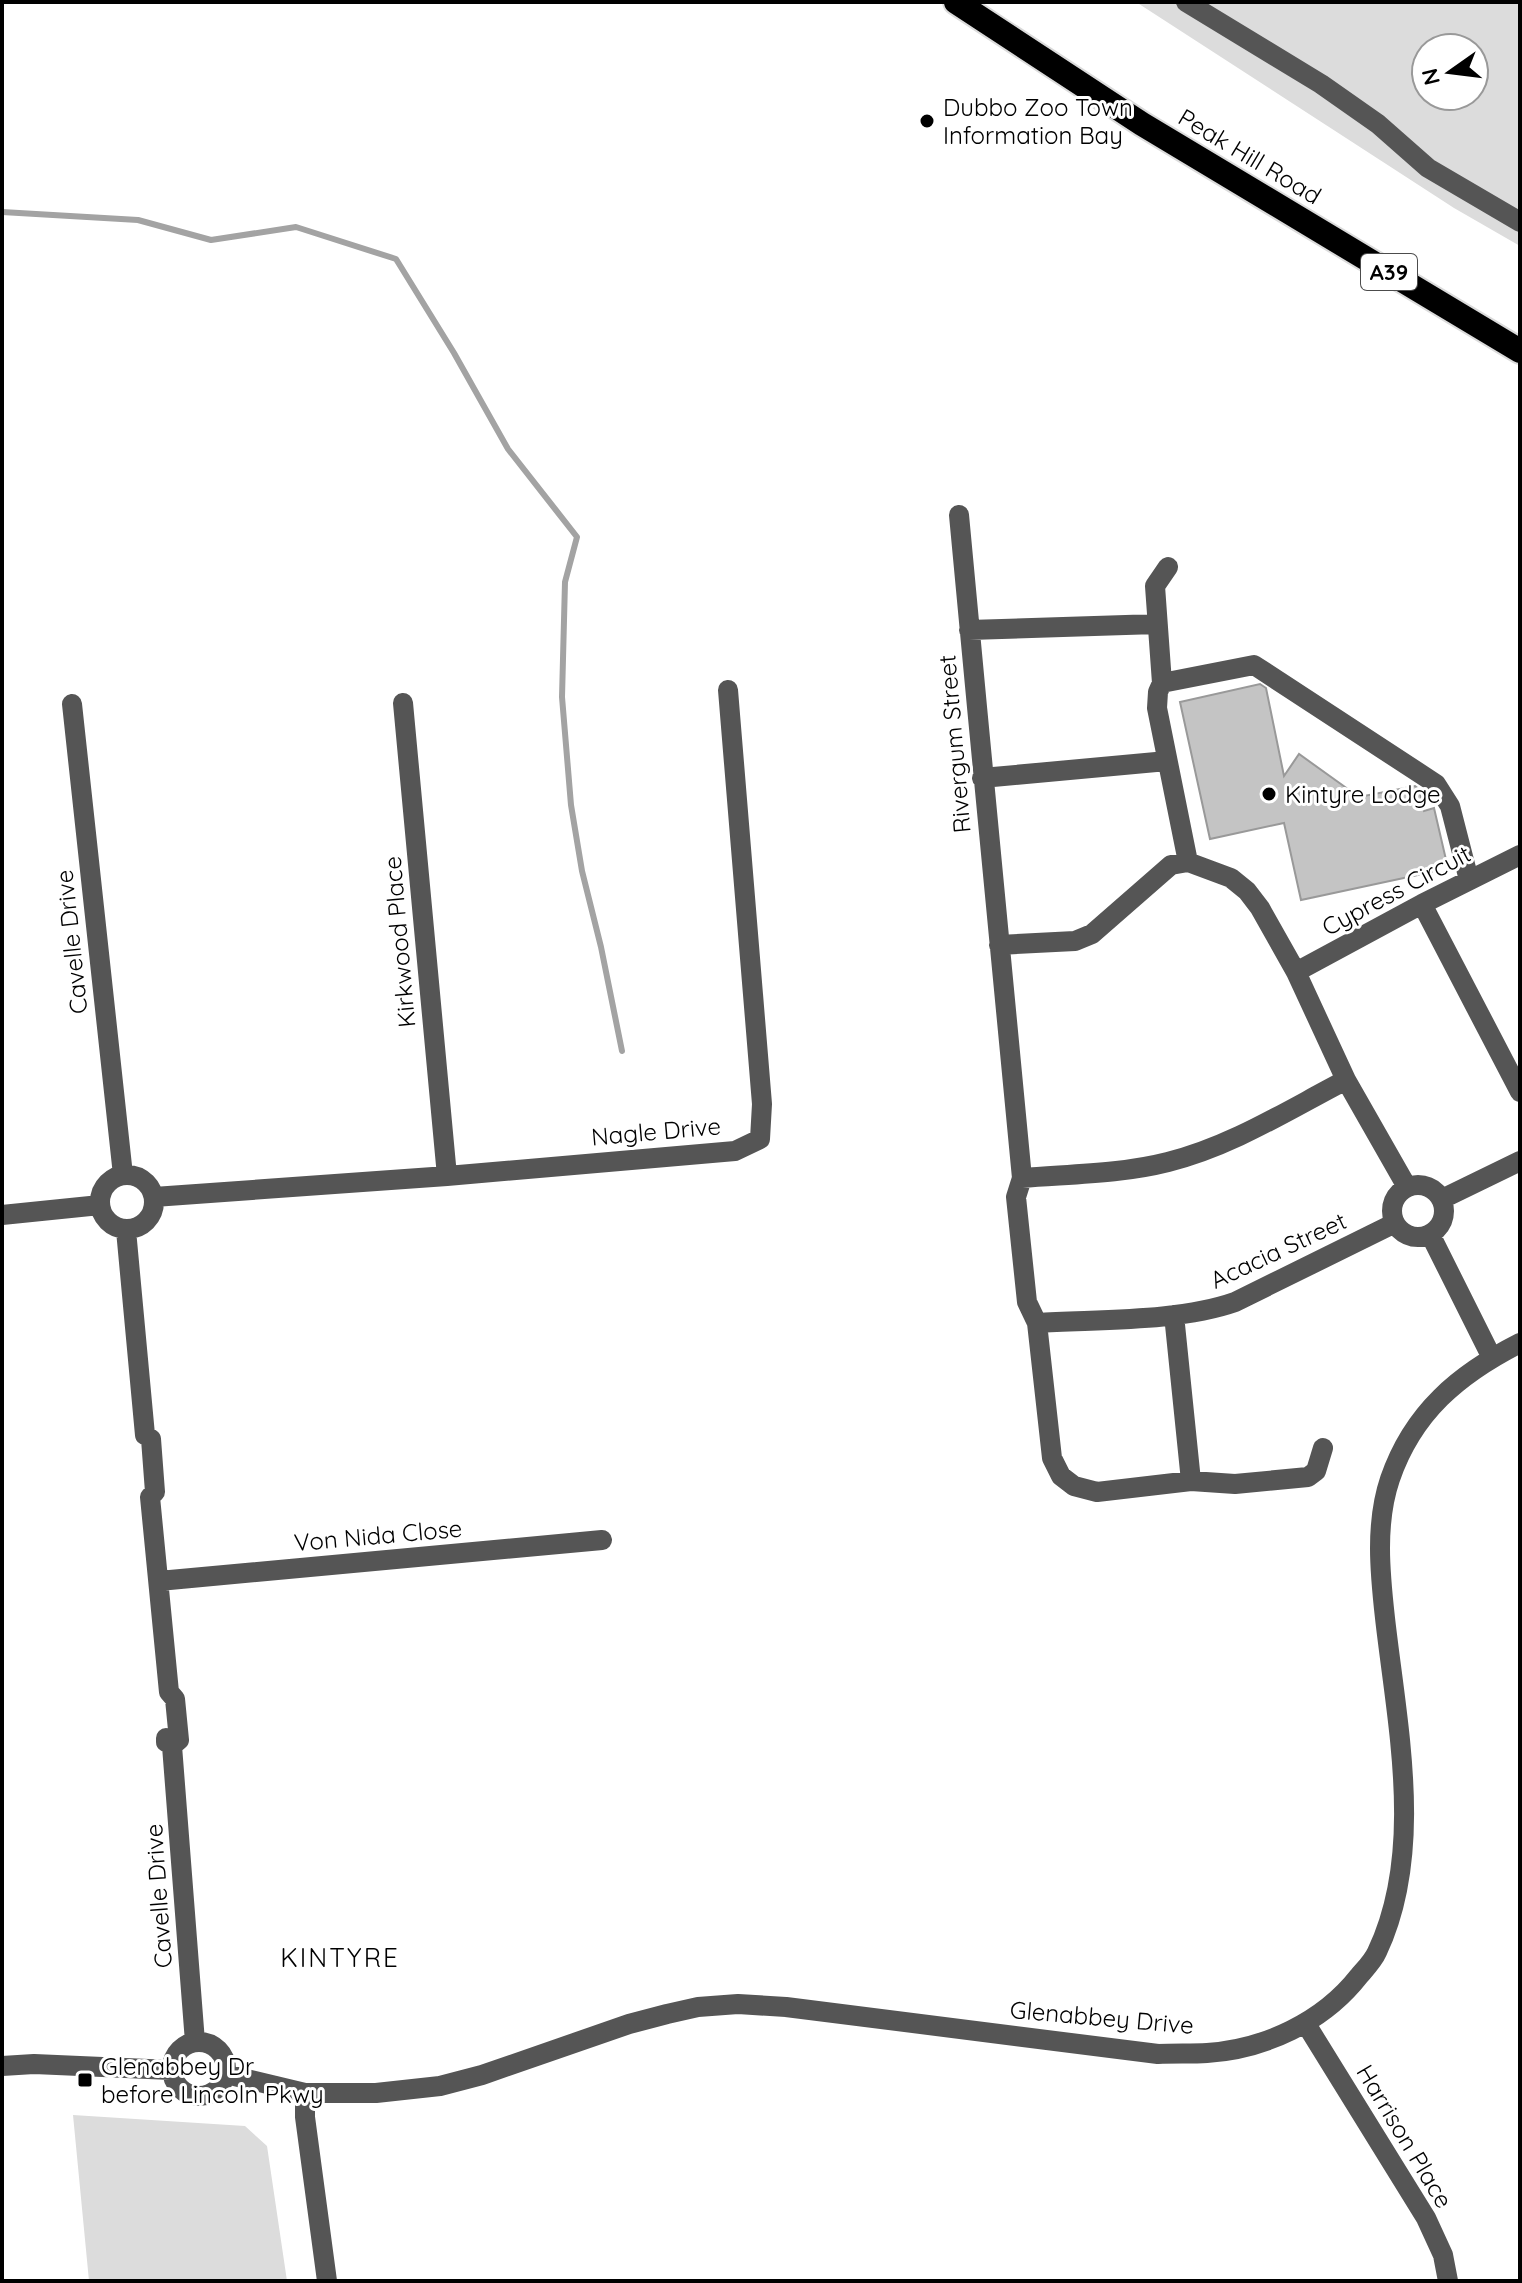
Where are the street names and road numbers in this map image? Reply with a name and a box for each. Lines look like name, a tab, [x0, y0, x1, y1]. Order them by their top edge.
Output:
street label: Peak Hill Road	[1173, 102, 1327, 210]
road number: A39	[1361, 254, 1417, 290]
street label: Rivergum Street	[931, 654, 977, 834]
street label: Cypress Circuit	[1317, 838, 1475, 942]
street label: Kirkwood Place	[377, 855, 421, 1029]
street label: Cavelle Drive	[49, 868, 93, 1016]
street label: Nagle Drive	[590, 1110, 722, 1152]
street label: Acacia Street	[1205, 1205, 1351, 1295]
street label: Von Nida Close	[293, 1513, 463, 1557]
street label: Cavelle Drive	[138, 1823, 178, 1969]
street label: Glenabbey Drive	[1009, 1994, 1195, 2040]
street label: Harrison Place	[1350, 2059, 1460, 2213]

